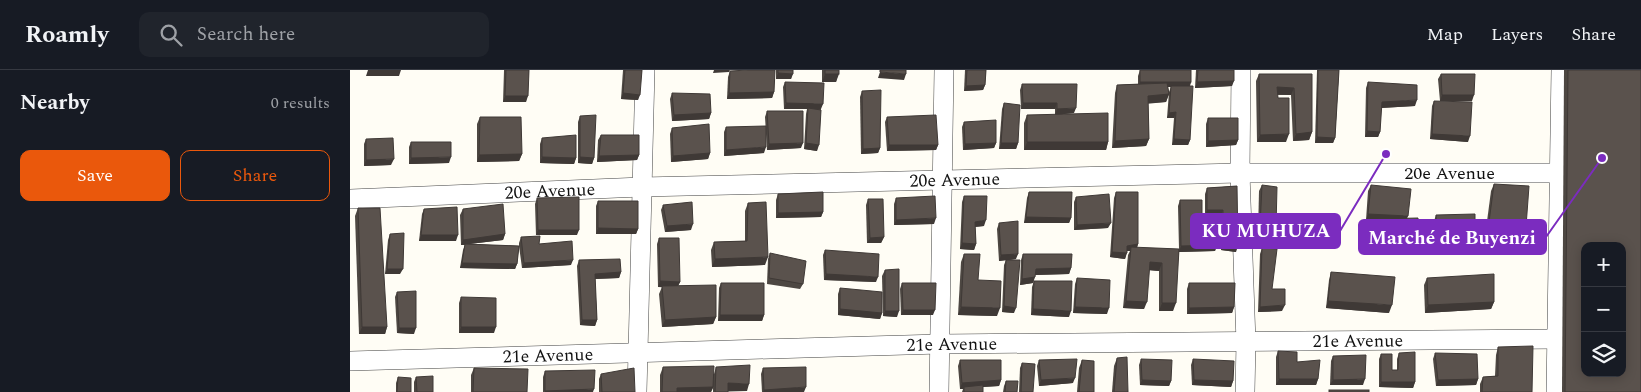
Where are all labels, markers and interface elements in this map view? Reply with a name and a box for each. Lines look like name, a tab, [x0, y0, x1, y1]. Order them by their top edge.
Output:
search box	[139, 12, 489, 57]
text: Roamly	[25, 17, 109, 53]
text: Search here	[197, 20, 295, 49]
icon: search	[157, 21, 185, 49]
text: Map	[1427, 21, 1463, 48]
text: Layers	[1491, 21, 1543, 48]
text: Share	[1571, 21, 1616, 48]
text: Nearby	[20, 87, 90, 119]
text: 0 results	[271, 91, 330, 115]
button: Save	[20, 150, 170, 201]
button: Share	[180, 150, 330, 201]
street label: 20e Avenue	[1404, 160, 1495, 187]
street label: 20e Avenue	[909, 166, 1000, 195]
street label: 20e Avenue	[504, 176, 596, 207]
callout: KU MUHUZA	[1191, 214, 1340, 248]
text: KU MUHUZA	[1202, 217, 1331, 246]
callout: Marché de Buyenzi	[1359, 220, 1546, 254]
text: Marché de Buyenzi	[1368, 224, 1536, 253]
map controls	[1581, 242, 1626, 377]
button: +	[1581, 242, 1626, 287]
button: −	[1581, 287, 1626, 332]
street label: 21e Avenue	[1312, 327, 1403, 355]
street label: 21e Avenue	[906, 331, 997, 359]
button: layers	[1581, 332, 1626, 377]
street label: 21e Avenue	[502, 341, 594, 371]

